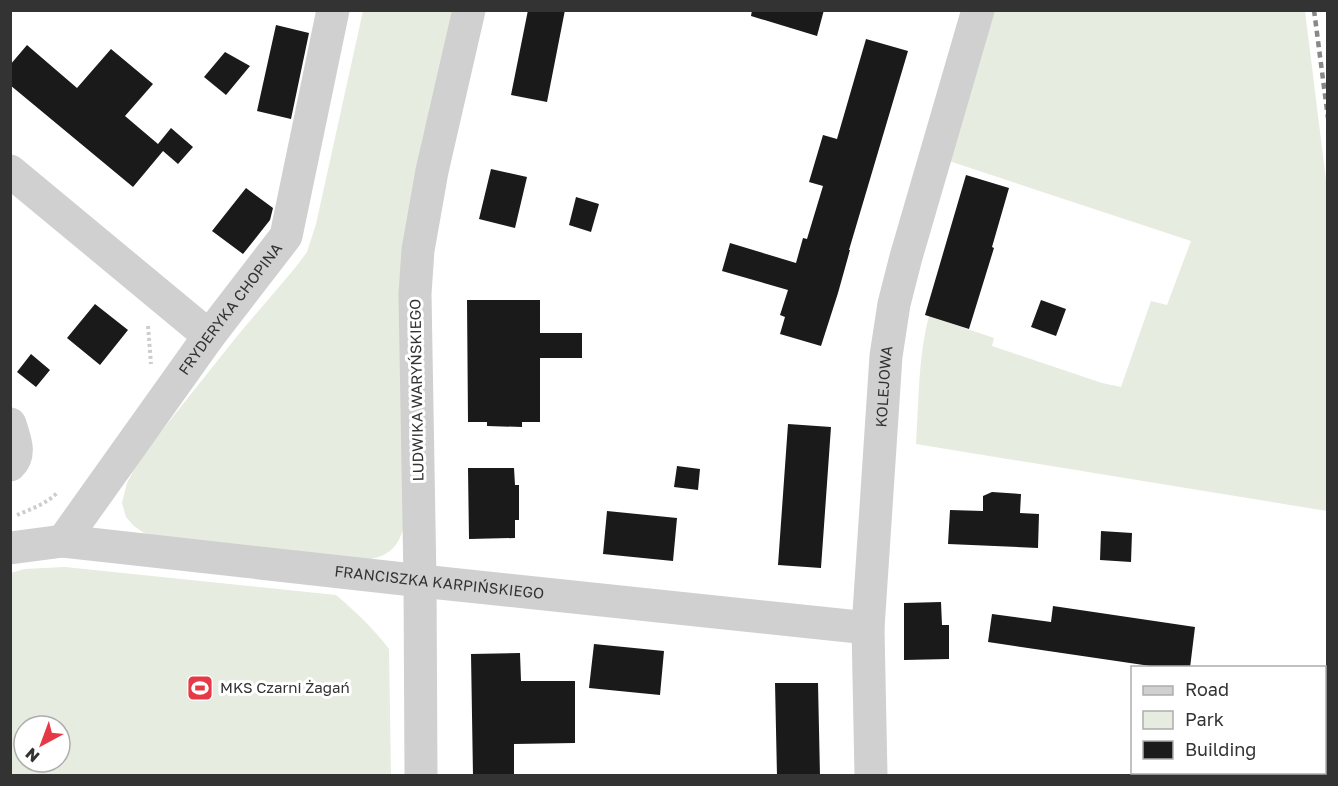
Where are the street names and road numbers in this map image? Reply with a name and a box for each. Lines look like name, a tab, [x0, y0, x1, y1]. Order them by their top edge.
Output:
street label: FRYDERYKA CHOPINA	[174, 239, 285, 378]
street label: LUDWIKA WARYŃSKIEGO	[405, 299, 427, 481]
street label: KOLEJOWA	[871, 344, 895, 428]
street label: FRANCISZKA KARPIŃSKIEGO	[334, 561, 545, 602]

